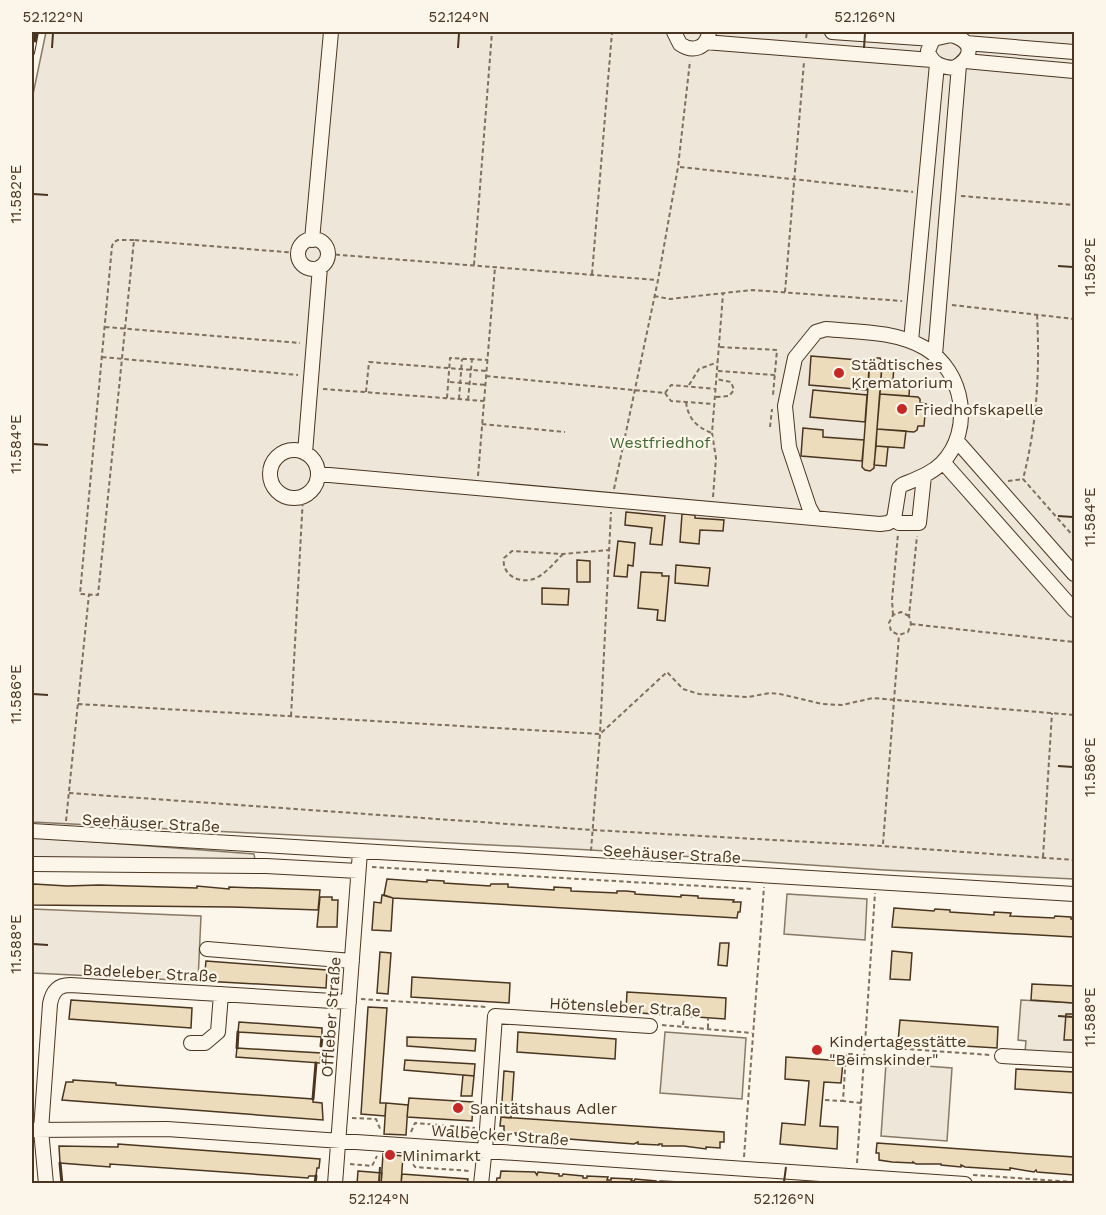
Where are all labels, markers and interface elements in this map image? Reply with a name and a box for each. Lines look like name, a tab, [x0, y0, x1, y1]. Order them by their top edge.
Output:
text: 52.122°N	[23, 8, 83, 26]
text: 52.124°N	[429, 8, 489, 26]
text: 52.126°N	[834, 8, 896, 26]
text: 11.582°E	[7, 165, 25, 223]
text: 11.582°E	[1081, 238, 1099, 296]
place label: Städtisches Krematorium	[851, 355, 953, 392]
marker: Städtisches Krematorium	[832, 366, 846, 380]
place label: Friedhofskapelle	[914, 400, 1044, 419]
marker: Friedhofskapelle	[895, 402, 909, 416]
text: 11.584°E	[7, 414, 25, 474]
park label: Westfriedhof	[610, 433, 711, 452]
text: 11.584°E	[1081, 487, 1099, 547]
text: 11.586°E	[7, 664, 25, 724]
text: 11.586°E	[1081, 737, 1099, 797]
street label: Seehäuser Straße	[81, 810, 221, 836]
street label: Seehäuser Straße	[602, 841, 742, 867]
text: 11.588°E	[7, 914, 25, 974]
street label: Offleber Straße	[317, 956, 345, 1078]
street label: Badeleber Straße	[82, 960, 218, 986]
text: 11.588°E	[1081, 987, 1099, 1047]
street label: Hötensleber Straße	[549, 994, 701, 1020]
place label: Kindertagesstätte "Beimskinder"	[829, 1032, 966, 1069]
marker: Kindertagesstätte "Beimskinder"	[810, 1043, 824, 1057]
place label: Sanitätshaus Adler	[470, 1099, 618, 1118]
marker: Sanitätshaus Adler	[451, 1101, 465, 1115]
street label: Walbecker Straße	[431, 1121, 569, 1149]
place label: Minimarkt	[402, 1146, 481, 1165]
marker: Minimarkt	[383, 1148, 397, 1162]
text: 52.124°N	[349, 1190, 409, 1208]
text: 52.126°N	[753, 1190, 815, 1208]

